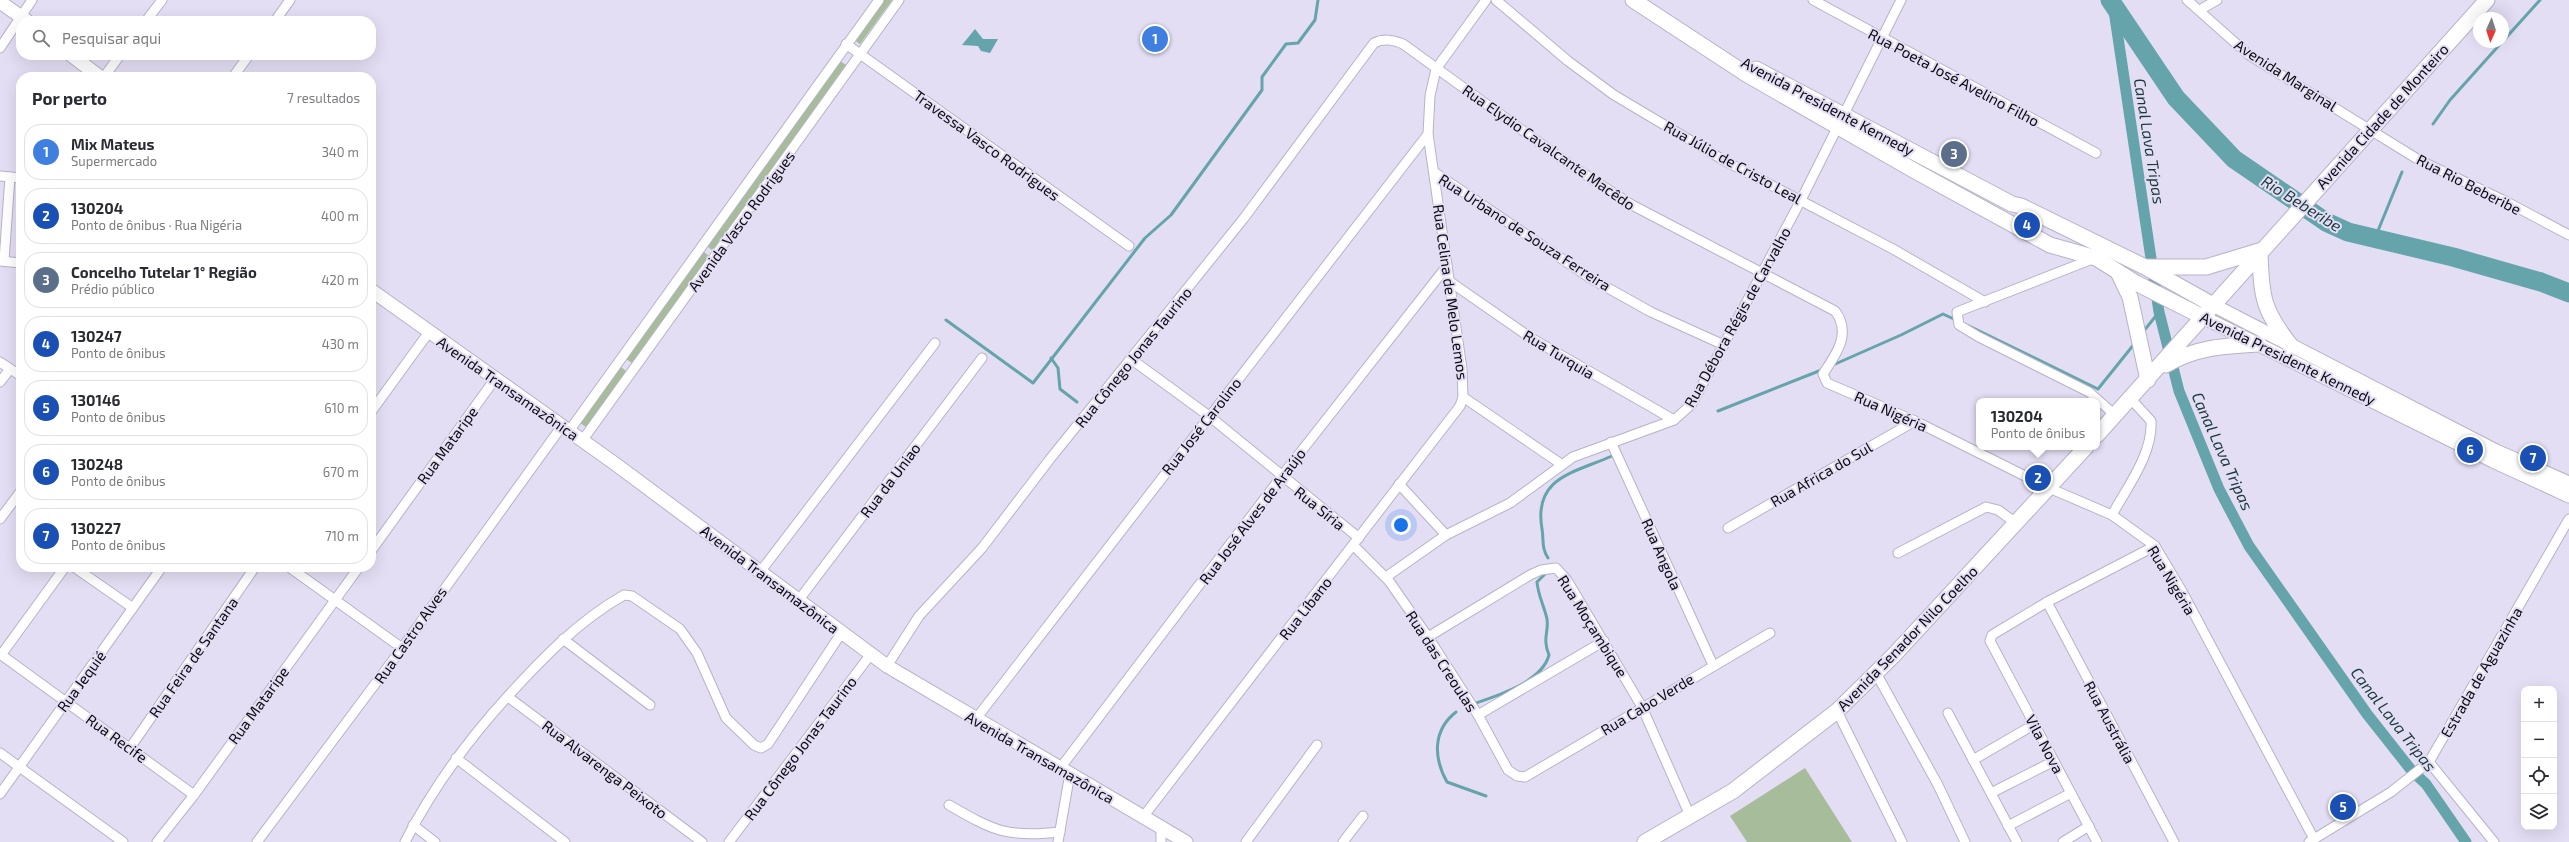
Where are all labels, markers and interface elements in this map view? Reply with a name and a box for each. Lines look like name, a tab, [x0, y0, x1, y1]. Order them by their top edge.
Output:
north arrow	[2473, 12, 2509, 48]
search box	[16, 16, 376, 60]
pin: 1	[1142, 24, 1168, 54]
street label: Rua Poeta José Avelino Filho	[1865, 24, 2043, 130]
icon: search	[30, 27, 52, 49]
text: Pesquisar aqui	[62, 29, 161, 47]
street label: Avenida Marginal	[2231, 35, 2341, 115]
street label: Avenida Cidade de Monteiro	[2312, 40, 2452, 192]
street label: Avenida Presidente Kennedy	[1739, 53, 1917, 159]
water label: Canal Lava Tripas	[2131, 77, 2169, 205]
street label: Rua Elydio Cavalcante Macêdo	[1459, 80, 1639, 214]
street label: Travessa Vasco Rodrigues	[910, 86, 1064, 204]
text: Por perto	[32, 88, 107, 108]
text: 7 resultados	[287, 90, 360, 106]
street label: Rua Júlio de Cristo Leal	[1661, 117, 1805, 208]
text: Mix Mateus	[71, 135, 154, 153]
pin: 3	[1941, 139, 1967, 169]
text: 1	[43, 144, 49, 160]
text: 340 m	[322, 144, 359, 160]
street label: Avenida Vasco Rodrigues	[684, 147, 798, 295]
street label: Rua Rio Beberibe	[2414, 150, 2524, 218]
text: Supermercado	[71, 153, 157, 169]
street label: Rua Urbano de Souza Ferreira	[1436, 170, 1614, 294]
water label: Rio Beberibe	[2258, 171, 2346, 235]
text: 130204	[71, 199, 123, 217]
street label: Rua Celina de Melo Lemos	[1430, 203, 1472, 381]
text: 2	[42, 208, 50, 224]
text: 400 m	[321, 208, 359, 224]
pin: 4	[2014, 210, 2040, 240]
text: Ponto de ônibus · Rua Nigéria	[71, 217, 242, 233]
street label: Rua Débora Régis de Carvalho	[1680, 224, 1794, 410]
text: Concelho Tutelar 1° Região	[71, 263, 257, 281]
text: 3	[42, 272, 50, 288]
text: 420 m	[322, 272, 359, 288]
text: Prédio público	[71, 281, 155, 297]
street label: Rua Cônego Jonas Taurino	[1071, 283, 1195, 431]
street label: Avenida Presidente Kennedy	[2197, 308, 2379, 408]
street label: Rua Turquia	[1520, 326, 1598, 382]
text: 130247	[71, 327, 122, 345]
street label: Avenida Transamazônica	[434, 332, 582, 444]
text: 4	[42, 336, 50, 352]
text: 430 m	[322, 336, 359, 352]
text: Ponto de ônibus	[71, 345, 166, 361]
street label: Rua José Carolino	[1157, 374, 1245, 478]
street label: Rua Nigéria	[1852, 387, 1930, 435]
water label: Canal Lava Tripas	[2188, 389, 2258, 513]
text: 130146	[71, 391, 120, 409]
popup	[1976, 398, 2100, 450]
text: 5	[42, 400, 50, 416]
text: 610 m	[324, 400, 359, 416]
street label: Rua Mataripe	[413, 403, 481, 487]
text: 130204	[1991, 407, 2043, 425]
text: Ponto de ônibus	[71, 409, 166, 425]
text: Ponto de ônibus	[1991, 425, 2085, 441]
pin: 6	[2457, 435, 2483, 465]
street label: Rua Africa do Sul	[1767, 437, 1876, 510]
street label: Rua da Uniao	[856, 439, 924, 521]
pin: 7	[2520, 443, 2546, 473]
street label: Rua José Alves de Araújo	[1195, 444, 1310, 588]
text: 130248	[71, 455, 123, 473]
pin: 2	[2025, 463, 2051, 493]
text: 6	[42, 464, 50, 480]
text: 670 m	[323, 464, 359, 480]
text: Ponto de ônibus	[71, 473, 166, 489]
street label: Rua Síria	[1291, 482, 1349, 534]
your location	[1391, 515, 1411, 535]
street label: Rua Angola	[1638, 515, 1686, 593]
text: 130227	[71, 519, 121, 537]
street label: Avenida Transamazônica	[697, 521, 843, 637]
text: 7	[43, 528, 49, 544]
text: 710 m	[325, 528, 359, 544]
text: Ponto de ônibus	[71, 537, 166, 553]
street label: Rua Nigéria	[2144, 542, 2200, 618]
street label: Avenida Senador Nilo Coelho	[1833, 562, 1981, 714]
street label: Rua Moçambique	[1553, 572, 1632, 681]
street label: Rua Líbano	[1275, 573, 1335, 643]
street label: Rua Castro Alves	[370, 583, 450, 687]
street label: Rua Feira de Santana	[145, 593, 241, 721]
street label: Estrada de Aguazinha	[2436, 604, 2526, 740]
street label: Rua das Creoulas	[1403, 607, 1481, 715]
street label: Rua Jequié	[53, 647, 109, 715]
street label: Rua Mataripe	[224, 663, 292, 747]
water label: Canal Lava Tripas	[2347, 663, 2441, 775]
street label: Rua Cabo Verde	[1597, 669, 1697, 739]
street label: Rua Cônego Jonas Taurino	[740, 673, 860, 823]
street label: Rua Austrália	[2081, 678, 2139, 766]
map controls	[2521, 686, 2557, 830]
button: +	[2521, 686, 2557, 722]
street label: Avenida Transamazônica	[962, 707, 1118, 807]
street label: Rua Recife	[83, 710, 151, 766]
street label: Vila Nova	[2022, 712, 2068, 776]
street label: Rua Alvarenga Peixoto	[539, 716, 671, 822]
button: −	[2521, 722, 2557, 758]
button: locate	[2521, 758, 2557, 794]
pin: 5	[2330, 792, 2356, 822]
button: layers	[2521, 794, 2557, 830]

